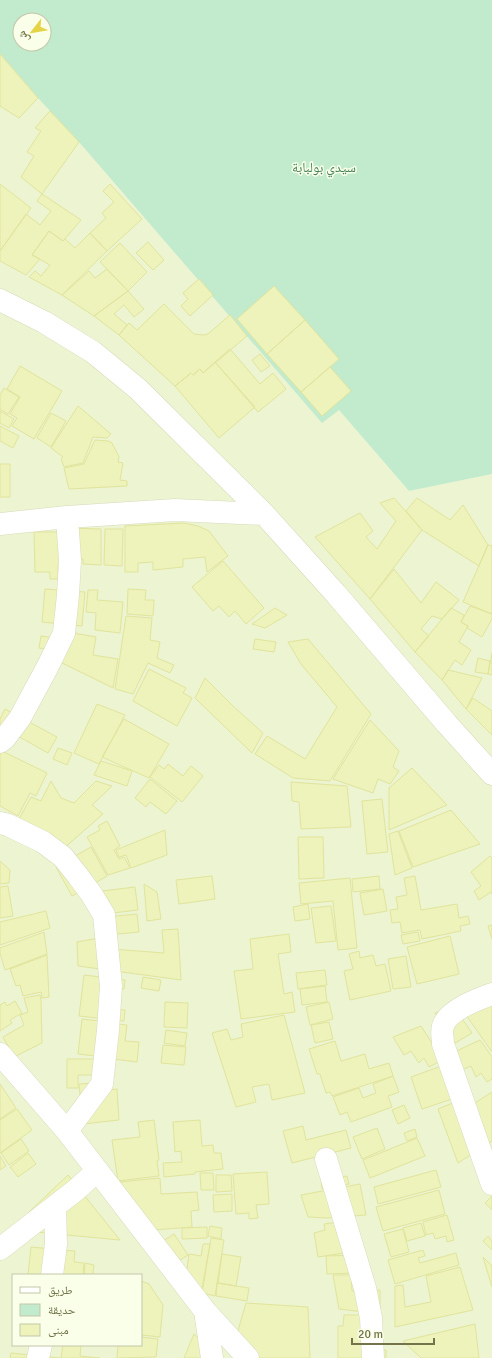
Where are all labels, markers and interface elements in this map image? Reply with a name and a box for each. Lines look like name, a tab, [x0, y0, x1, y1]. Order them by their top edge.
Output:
north arrow	[12, 12, 52, 52]
text: ش	[15, 28, 33, 45]
park label: سيدي بولبابة	[292, 159, 356, 178]
legend	[12, 1274, 142, 1346]
text: طريق	[48, 1283, 73, 1298]
text: حديقة	[48, 1303, 76, 1318]
scale bar	[352, 1320, 434, 1346]
text: مبنى	[48, 1323, 69, 1338]
text: 20 m	[358, 1327, 383, 1342]

